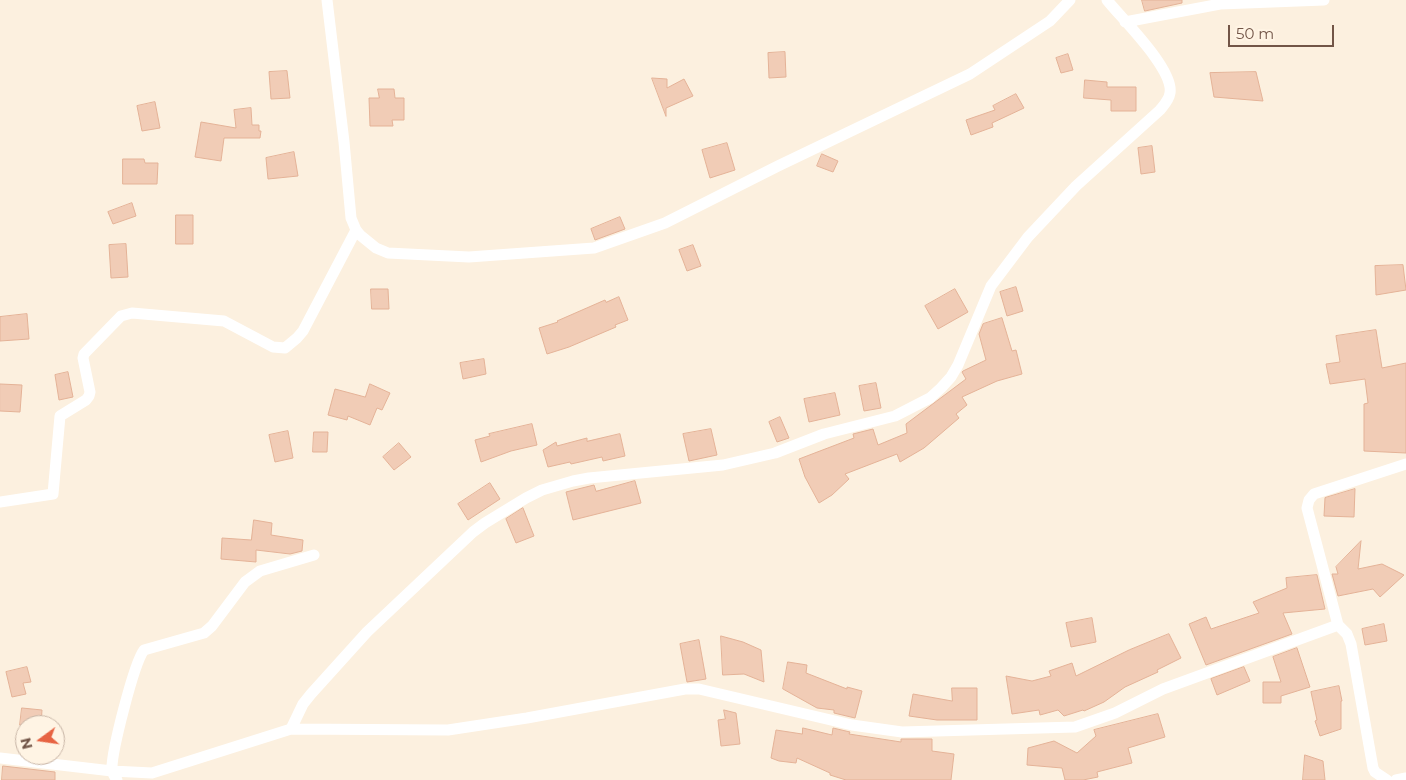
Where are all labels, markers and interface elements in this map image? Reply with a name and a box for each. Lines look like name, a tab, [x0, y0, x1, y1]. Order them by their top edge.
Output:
scale bar	[1231, 15, 1337, 47]
text: 50 m	[1236, 24, 1274, 43]
north arrow	[15, 715, 65, 765]
text: N	[16, 736, 37, 751]

